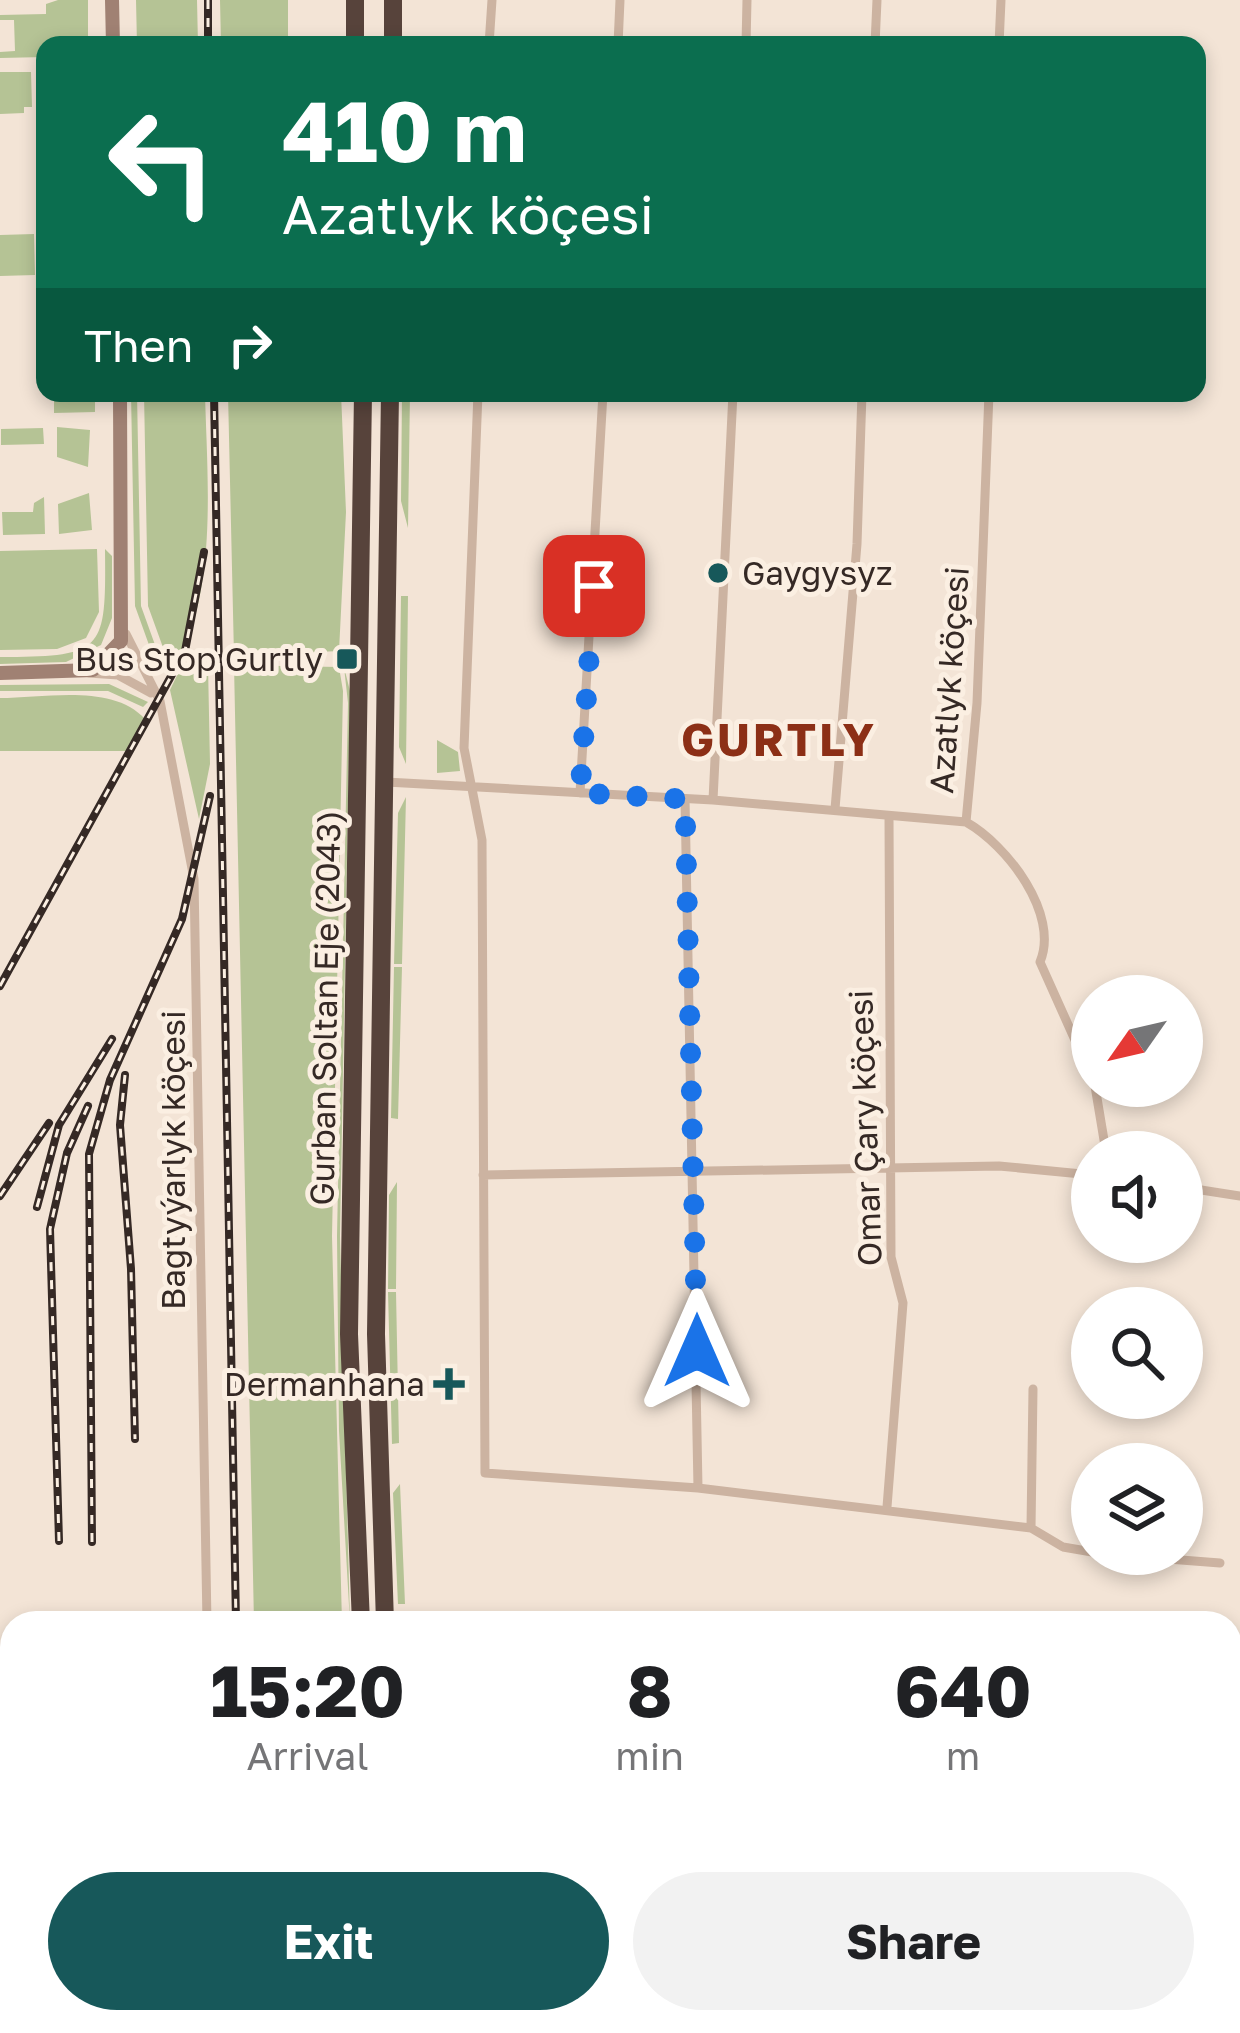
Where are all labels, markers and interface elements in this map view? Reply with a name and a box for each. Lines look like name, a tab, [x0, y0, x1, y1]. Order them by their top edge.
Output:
text: 410 m	[282, 80, 527, 180]
icon: left	[84, 84, 240, 240]
text: Azatlyk köçesi	[282, 181, 654, 246]
icon: right	[217, 312, 283, 378]
text: Then	[84, 318, 193, 372]
pin	[543, 535, 645, 637]
icon: arrive	[561, 553, 627, 619]
place label: Gaygysyz	[742, 553, 893, 592]
marker: Gaygysyz	[705, 560, 731, 586]
street label: Azatlyk köçesi	[921, 565, 976, 795]
place label: Bus Stop Gurtly	[75, 639, 323, 678]
marker: Bus Stop Gurtly	[334, 646, 360, 672]
district label: GURTLY	[681, 712, 877, 766]
street label: Gurban Soltan Eje (2043)	[302, 810, 347, 1206]
north arrow	[1071, 975, 1203, 1107]
map controls	[1071, 975, 1203, 1575]
street label: Omar Çary köçesi	[840, 989, 889, 1267]
street label: Bagtyýarlyk köçesi	[153, 1010, 192, 1310]
button: sound	[1071, 1131, 1203, 1263]
button: search	[1071, 1287, 1203, 1419]
position arrow	[634, 1288, 760, 1414]
place label: Dermanhana	[224, 1364, 425, 1403]
marker: Dermanhana	[436, 1371, 462, 1397]
button: layers	[1071, 1443, 1203, 1575]
text: 15:20	[210, 1646, 405, 1733]
text: 8	[627, 1646, 673, 1733]
text: 640	[894, 1646, 1032, 1733]
text: Arrival	[246, 1732, 369, 1779]
text: min	[615, 1732, 684, 1779]
text: m	[946, 1732, 980, 1779]
button: Exit	[48, 1872, 609, 2010]
button: Share	[633, 1872, 1194, 2010]

